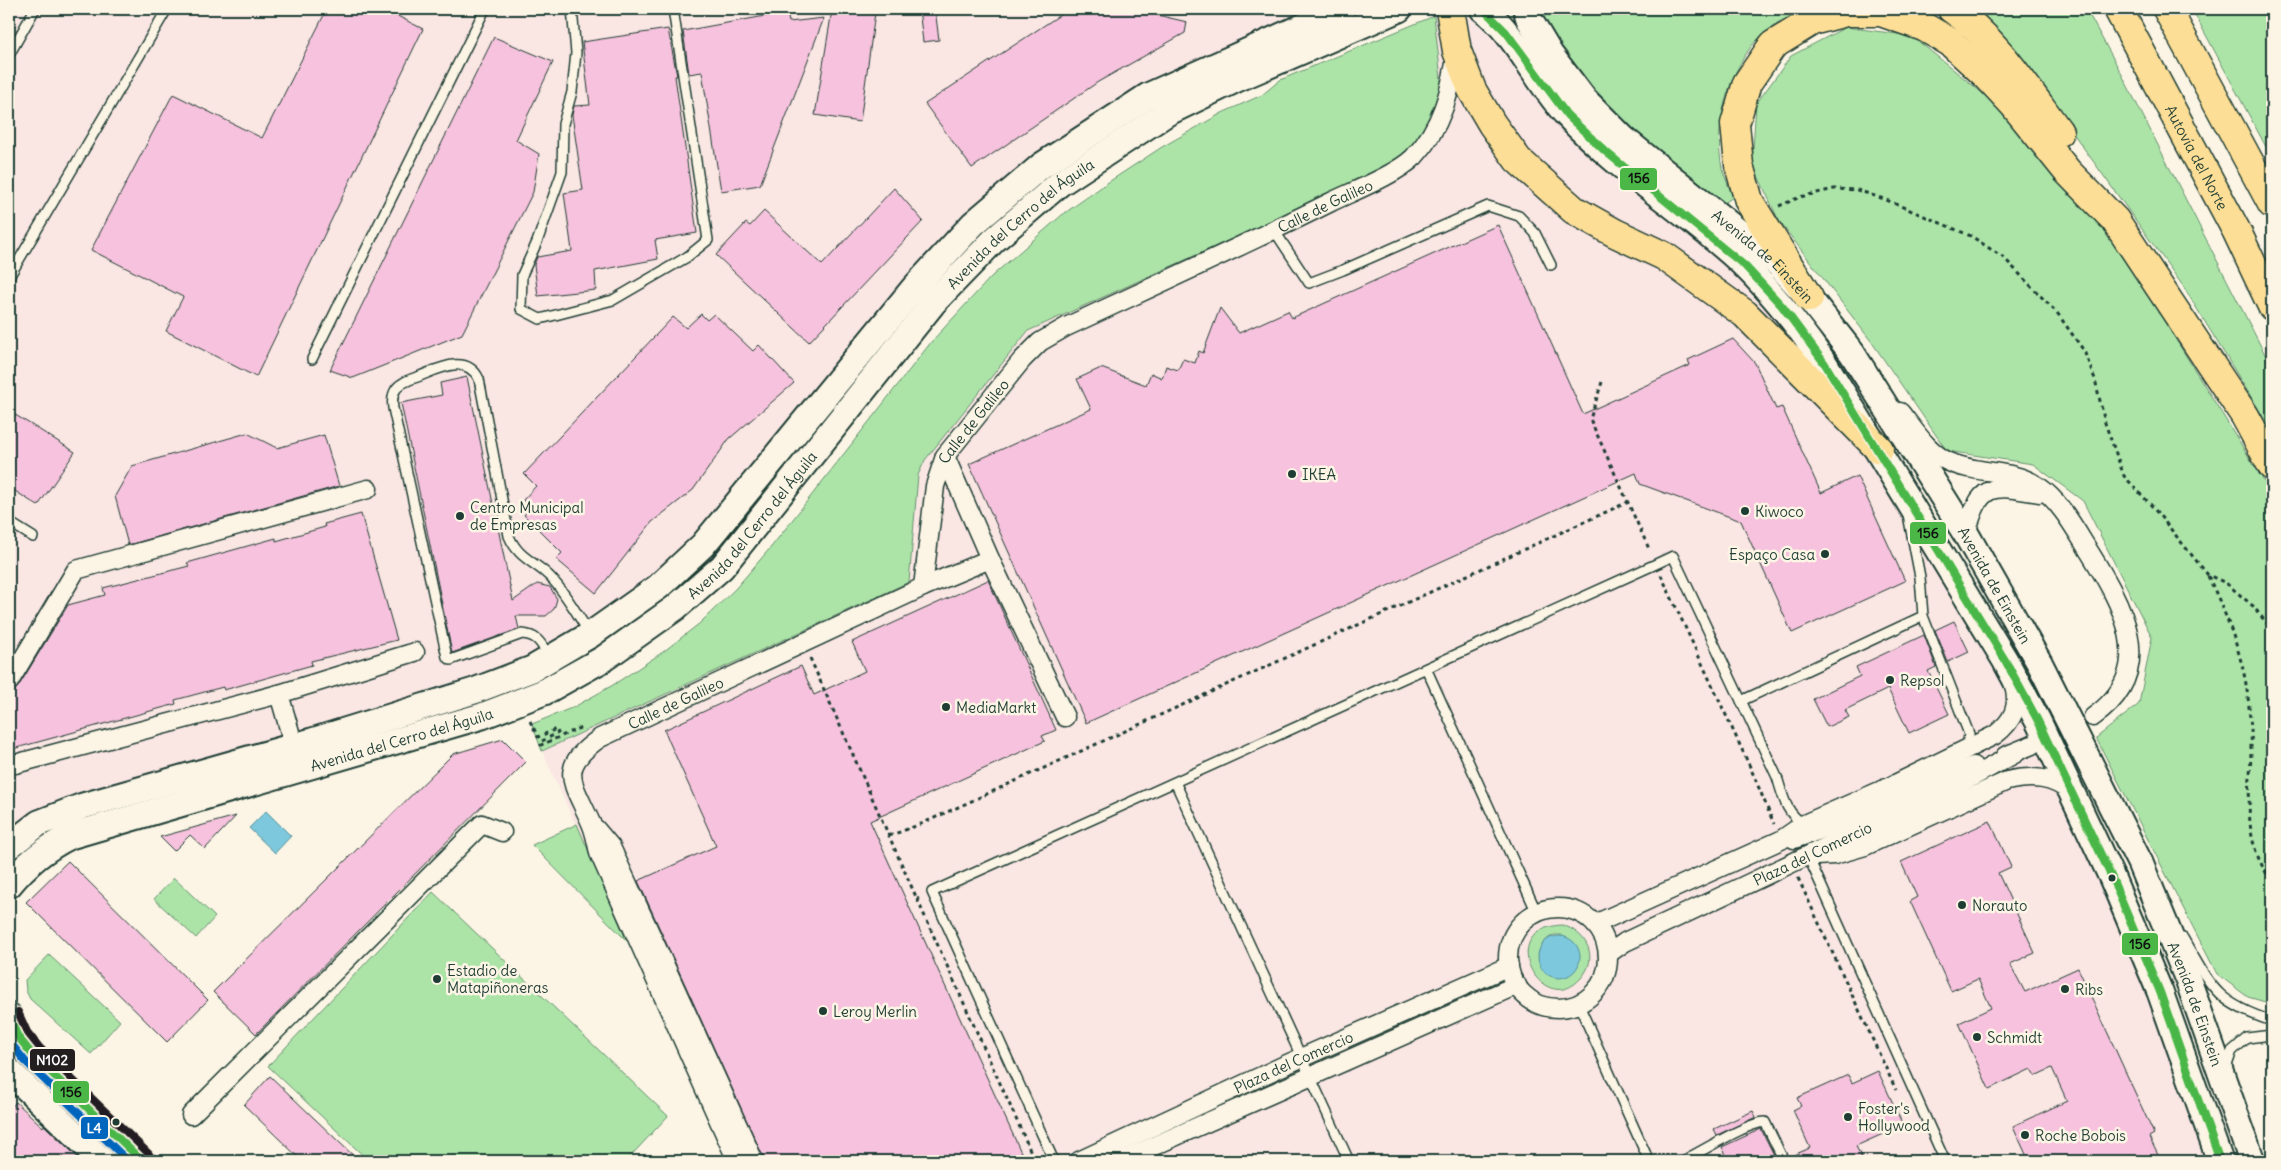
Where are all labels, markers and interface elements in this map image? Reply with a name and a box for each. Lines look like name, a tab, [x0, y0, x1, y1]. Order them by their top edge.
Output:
street label: Autovía del Norte	[2161, 101, 2233, 213]
street label: Avenida del Cerro del Águila	[943, 154, 1098, 293]
line badge: 156	[1619, 167, 1658, 191]
text: 156	[1628, 169, 1650, 187]
street label: Calle de Galileo	[1274, 175, 1376, 236]
street label: Avenida de Einstein	[1708, 205, 1818, 307]
street label: Calle de Galileo	[934, 375, 1013, 466]
street label: Avenida del Cerro del Águila	[683, 447, 821, 603]
place label: IKEA	[1302, 465, 1337, 484]
marker: IKEA	[1286, 468, 1298, 480]
place label: Centro Municipal de Empresas	[470, 498, 584, 534]
place label: Kiwoco	[1755, 502, 1804, 521]
marker: Kiwoco	[1739, 505, 1751, 517]
marker: Centro Municipal de Empresas	[454, 510, 466, 522]
line badge: 156	[1909, 521, 1947, 545]
street label: Avenida de Einstein	[1954, 523, 2036, 647]
text: 156	[1917, 524, 1939, 542]
place label: Espaço Casa	[1729, 545, 1815, 564]
marker: Espaço Casa	[1819, 548, 1831, 560]
place label: Repsol	[1900, 671, 1944, 690]
street label: Calle de Galileo	[625, 672, 726, 733]
marker: Repsol	[1884, 674, 1896, 686]
place label: MediaMarkt	[956, 698, 1036, 717]
marker: MediaMarkt	[940, 701, 952, 713]
street label: Avenida del Cerro del Águila	[308, 703, 496, 775]
street label: Plaza del Comercio	[1750, 817, 1875, 890]
unlabelled marker	[2107, 873, 2117, 883]
place label: Norauto	[1972, 896, 2027, 915]
marker: Norauto	[1956, 899, 1968, 911]
line badge: 156	[2121, 932, 2159, 956]
text: 156	[2129, 935, 2151, 953]
street label: Avenida de Einstein	[2164, 939, 2227, 1069]
place label: Estadio de Matapiñoneras	[447, 961, 549, 997]
marker: Estadio de Matapiñoneras	[431, 973, 443, 985]
place label: Ribs	[2075, 980, 2103, 999]
marker: Ribs	[2059, 983, 2071, 995]
place label: Leroy Merlin	[833, 1002, 917, 1021]
marker: Leroy Merlin	[817, 1005, 829, 1017]
street label: Plaza del Comercio	[1230, 1027, 1356, 1097]
place label: Schmidt	[1987, 1028, 2042, 1047]
marker: Schmidt	[1971, 1031, 1983, 1043]
line badge: N102	[29, 1048, 76, 1072]
text: N102	[36, 1051, 68, 1069]
line badge: 156	[52, 1080, 90, 1104]
text: 156	[60, 1083, 82, 1101]
place label: Foster's Hollywood	[1858, 1099, 1930, 1135]
marker: Foster's Hollywood	[1842, 1111, 1854, 1123]
line badge: L4	[80, 1116, 109, 1140]
unlabelled marker	[111, 1117, 121, 1127]
text: L4	[86, 1119, 102, 1137]
place label: Roche Bobois	[2035, 1126, 2126, 1145]
marker: Roche Bobois	[2019, 1129, 2031, 1141]

